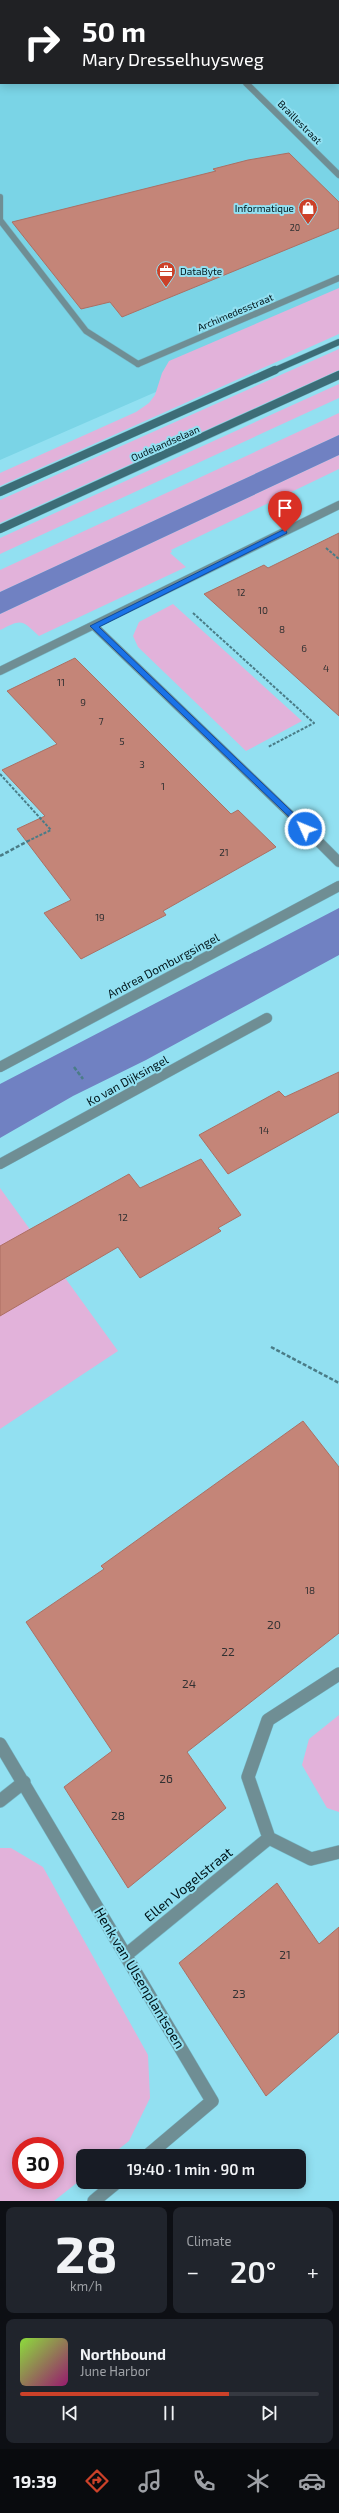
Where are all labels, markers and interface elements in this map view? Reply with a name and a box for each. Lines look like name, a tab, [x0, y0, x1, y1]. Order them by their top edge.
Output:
text: 50 m	[82, 14, 146, 48]
icon: right	[16, 16, 68, 68]
text: Mary Dresselhuysweg	[82, 48, 264, 70]
street label: Braillestraat	[276, 98, 325, 147]
shop icon: Informatique	[297, 197, 319, 225]
place label: Informatique	[235, 202, 294, 214]
house number: 20	[290, 222, 300, 233]
office icon: DataByte	[155, 260, 177, 288]
place label: DataByte	[180, 265, 222, 277]
street label: Archimedesstraat	[195, 291, 275, 333]
street label: Oudelandselaan	[129, 422, 201, 463]
pin	[268, 491, 302, 532]
icon: arrive	[274, 497, 296, 519]
house number: 12	[237, 587, 245, 598]
house number: 10	[258, 604, 268, 616]
house number: 8	[279, 623, 285, 635]
house number: 6	[301, 642, 307, 654]
house number: 4	[323, 662, 329, 674]
house number: 11	[57, 676, 65, 688]
house number: 9	[80, 696, 86, 708]
house number: 7	[98, 715, 104, 727]
house number: 5	[119, 735, 125, 747]
house number: 3	[139, 758, 145, 770]
house number: 1	[161, 780, 165, 792]
position arrow	[284, 808, 326, 850]
house number: 21	[219, 846, 229, 858]
house number: 19	[95, 911, 105, 923]
street label: Andrea Domburgsingel	[105, 929, 222, 1000]
street label: Ko van Dijksingel	[84, 1051, 171, 1109]
house number: 14	[259, 1124, 269, 1136]
house number: 12	[118, 1211, 128, 1223]
house number: 18	[305, 1584, 315, 1596]
house number: 20	[267, 1617, 281, 1631]
house number: 22	[221, 1644, 235, 1658]
house number: 24	[182, 1676, 196, 1690]
house number: 26	[159, 1771, 173, 1785]
house number: 28	[111, 1808, 125, 1822]
street label: Ellen Vogelstraat	[140, 1843, 236, 1925]
street label: Henk van Ulsenplantsoen	[91, 1904, 189, 2052]
house number: 21	[279, 1947, 291, 1961]
house number: 23	[232, 1986, 246, 2000]
speed limit sign: 30	[12, 2137, 64, 2189]
text: 19:40 · 1 min · 90 m	[127, 2160, 255, 2178]
text: 28	[55, 2221, 118, 2283]
text: Climate	[187, 2233, 231, 2249]
text: 20°	[230, 2253, 276, 2289]
text: −	[187, 2258, 199, 2284]
text: +	[307, 2258, 319, 2284]
text: km/h	[70, 2278, 102, 2294]
text: Northbound	[80, 2345, 166, 2363]
text: June Harbor	[80, 2363, 150, 2379]
icon: previous	[59, 2402, 81, 2424]
icon: pause	[158, 2402, 180, 2424]
icon: next	[258, 2402, 280, 2424]
icon: directions	[83, 2467, 111, 2495]
icon: music	[136, 2467, 164, 2495]
icon: phone	[190, 2467, 218, 2495]
icon: climate	[244, 2467, 272, 2495]
icon: car	[298, 2467, 326, 2495]
text: 19:39	[13, 2470, 57, 2492]

